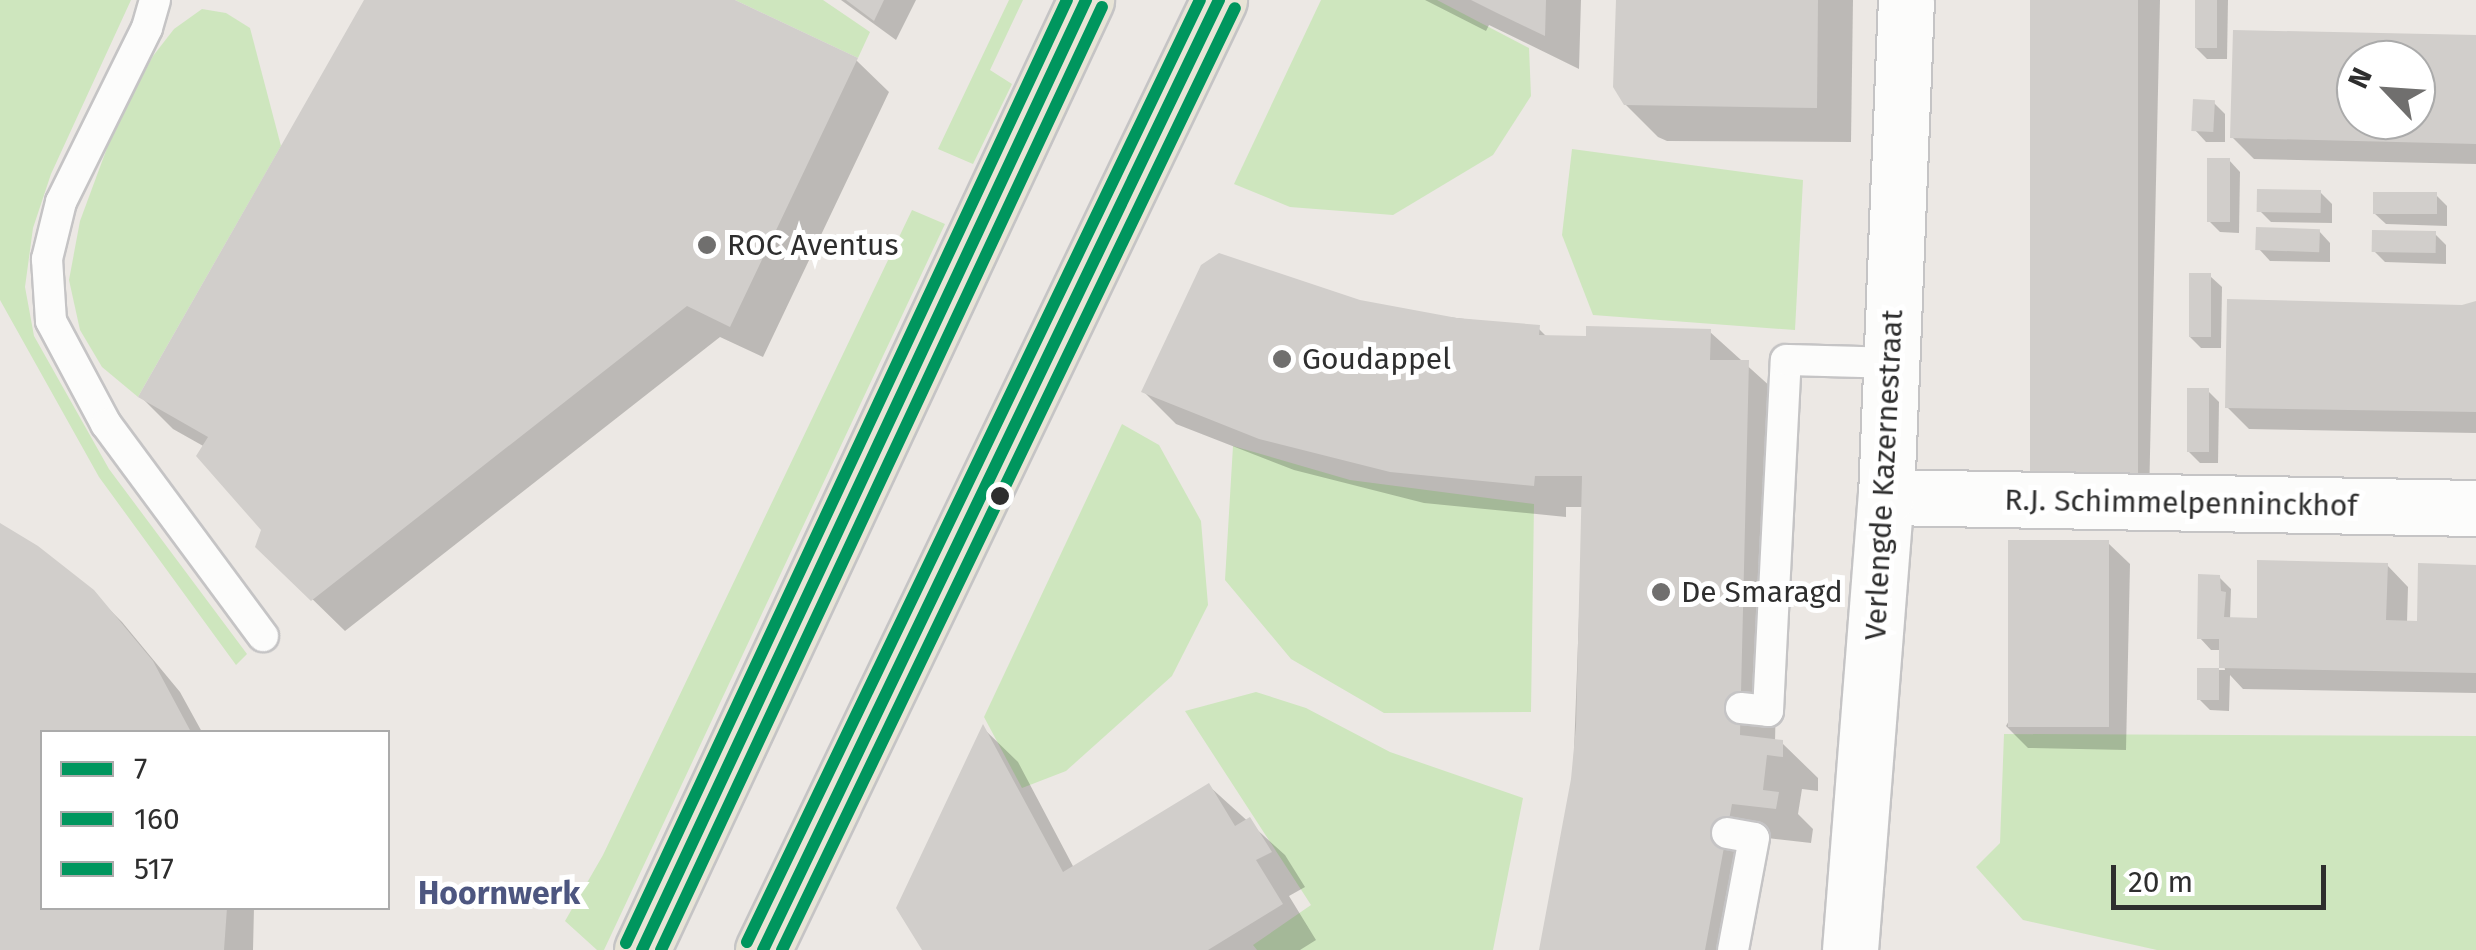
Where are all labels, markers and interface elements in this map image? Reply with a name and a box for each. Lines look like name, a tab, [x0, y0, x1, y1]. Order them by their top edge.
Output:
north arrow	[2336, 40, 2436, 140]
text: N	[2341, 63, 2379, 93]
place label: ROC Aventus	[727, 227, 898, 263]
marker: ROC Aventus	[696, 234, 718, 256]
street label: Verlengde Kazernestraat	[1857, 309, 1911, 641]
place label: Goudappel	[1302, 341, 1451, 377]
marker: Goudappel	[1271, 348, 1293, 370]
street label: R.J. Schimmelpenninckhof	[2004, 482, 2358, 524]
unlabelled marker	[990, 486, 1010, 506]
place label: De Smaragd	[1681, 574, 1843, 610]
marker: De Smaragd	[1650, 581, 1672, 603]
legend	[40, 730, 390, 910]
text: 7	[134, 751, 147, 787]
text: 160	[134, 801, 180, 837]
scale bar	[2116, 845, 2331, 907]
text: 517	[134, 851, 174, 887]
text: 20 m	[2128, 864, 2193, 900]
district label: Hoornwerk	[418, 874, 580, 912]

